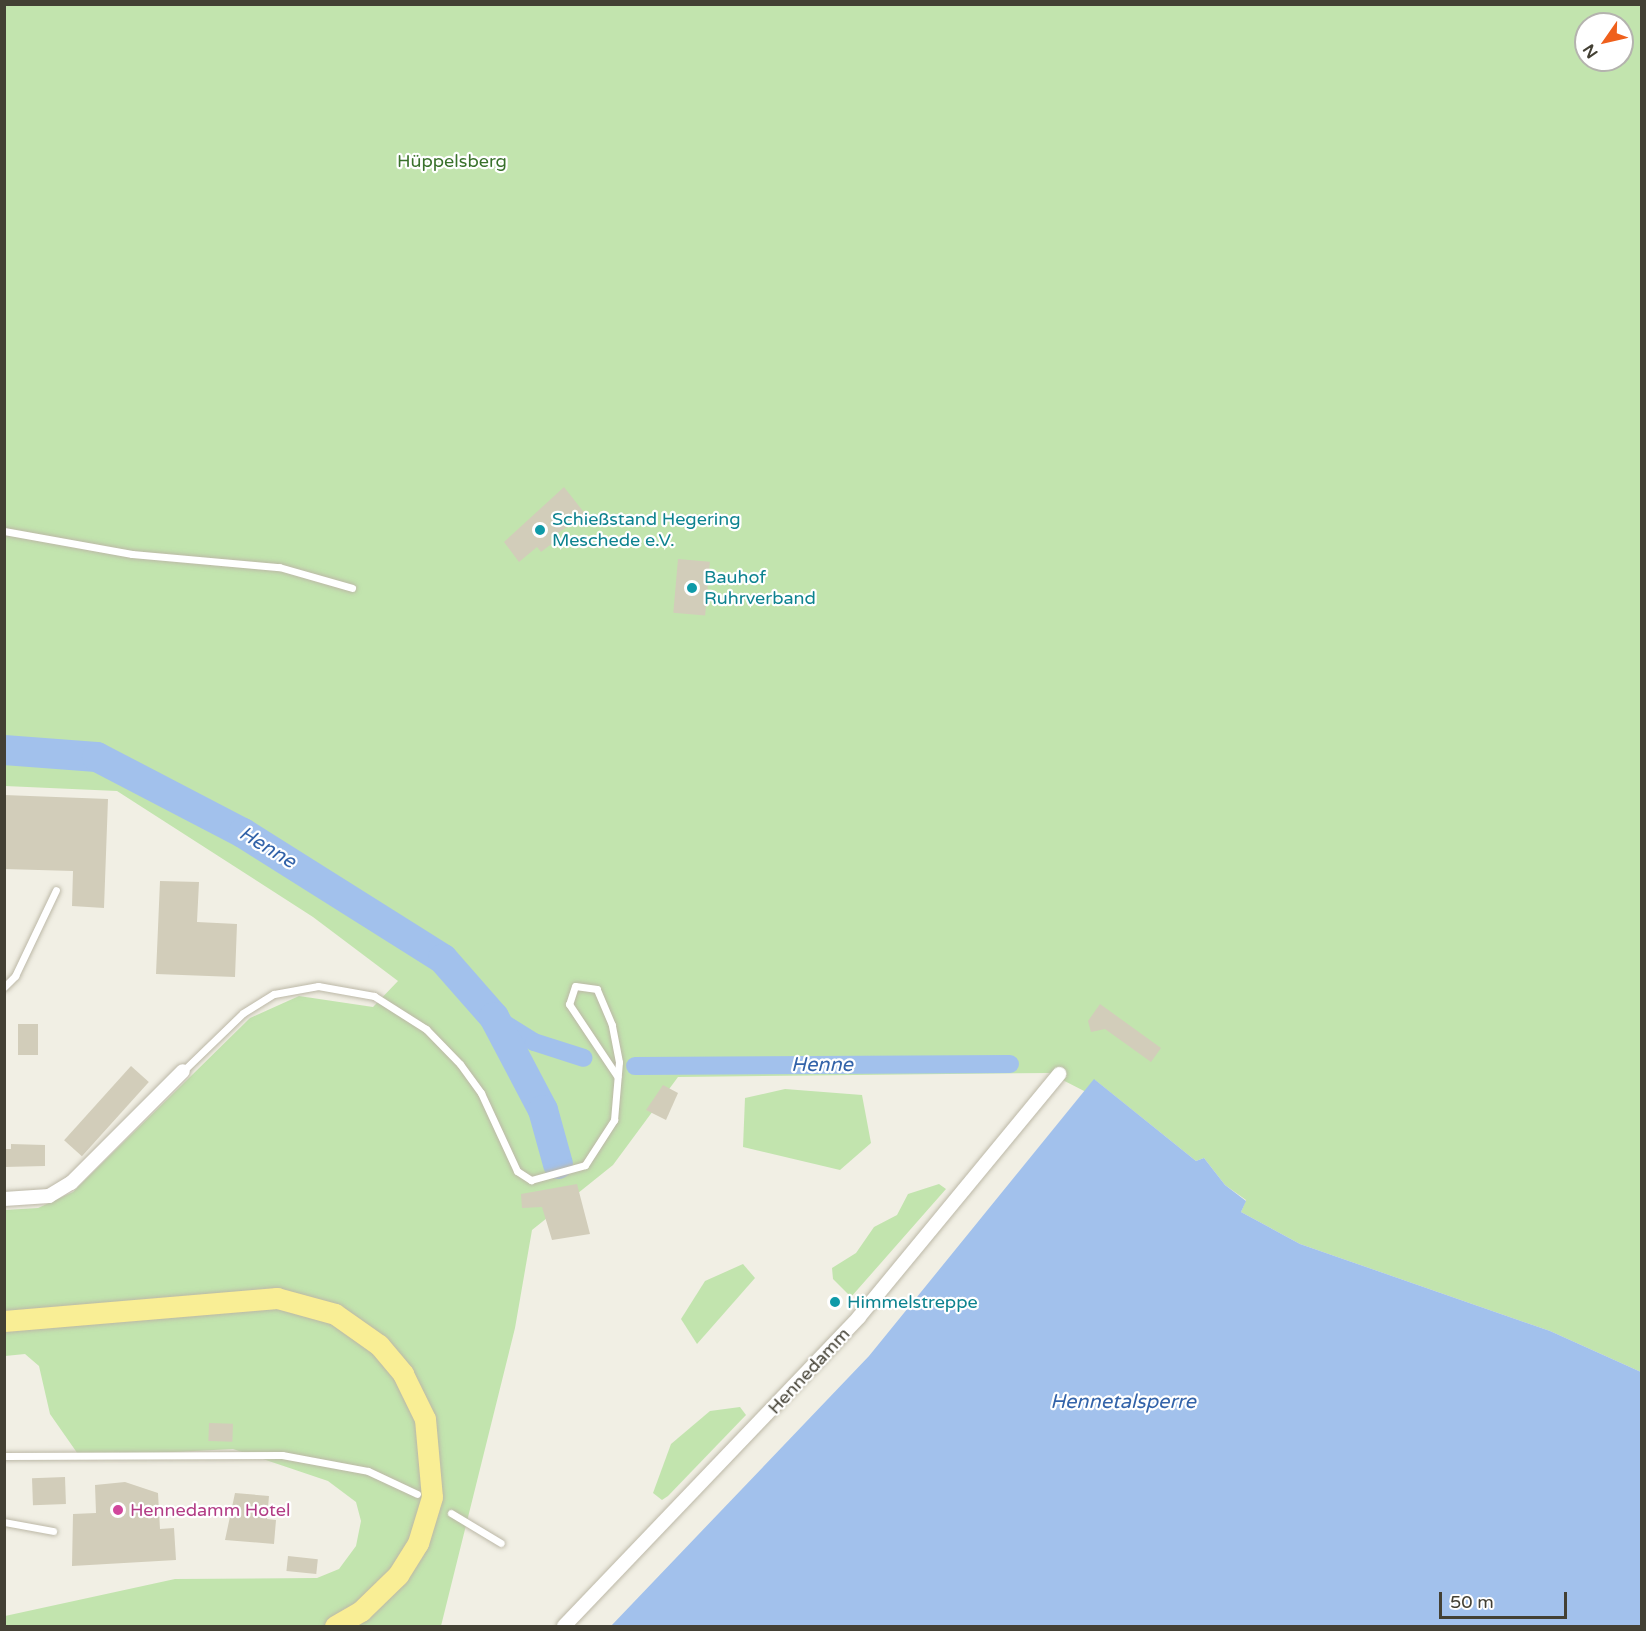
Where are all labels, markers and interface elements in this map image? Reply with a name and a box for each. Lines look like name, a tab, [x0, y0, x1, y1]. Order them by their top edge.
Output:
north arrow	[1574, 12, 1634, 72]
text: N	[1579, 40, 1603, 62]
park label: Hüppelsberg	[397, 150, 507, 172]
place label: Schießstand Hegering Meschede e.V.	[552, 509, 741, 552]
marker: Schießstand Hegering Meschede e.V.	[533, 523, 547, 537]
place label: Bauhof Ruhrverband	[704, 567, 816, 610]
marker: Bauhof Ruhrverband	[685, 581, 699, 595]
water label: Henne	[234, 822, 300, 874]
water label: Henne	[791, 1053, 853, 1077]
place label: Himmelstreppe	[847, 1291, 978, 1313]
marker: Himmelstreppe	[828, 1295, 842, 1309]
street label: Hennedamm	[764, 1323, 854, 1419]
water label: Hennetalsperre	[1050, 1390, 1196, 1414]
place label: Hennedamm Hotel	[130, 1499, 290, 1521]
marker: Hennedamm Hotel	[111, 1503, 125, 1517]
scale bar	[1442, 1580, 1570, 1618]
text: 50 m	[1450, 1591, 1494, 1613]

